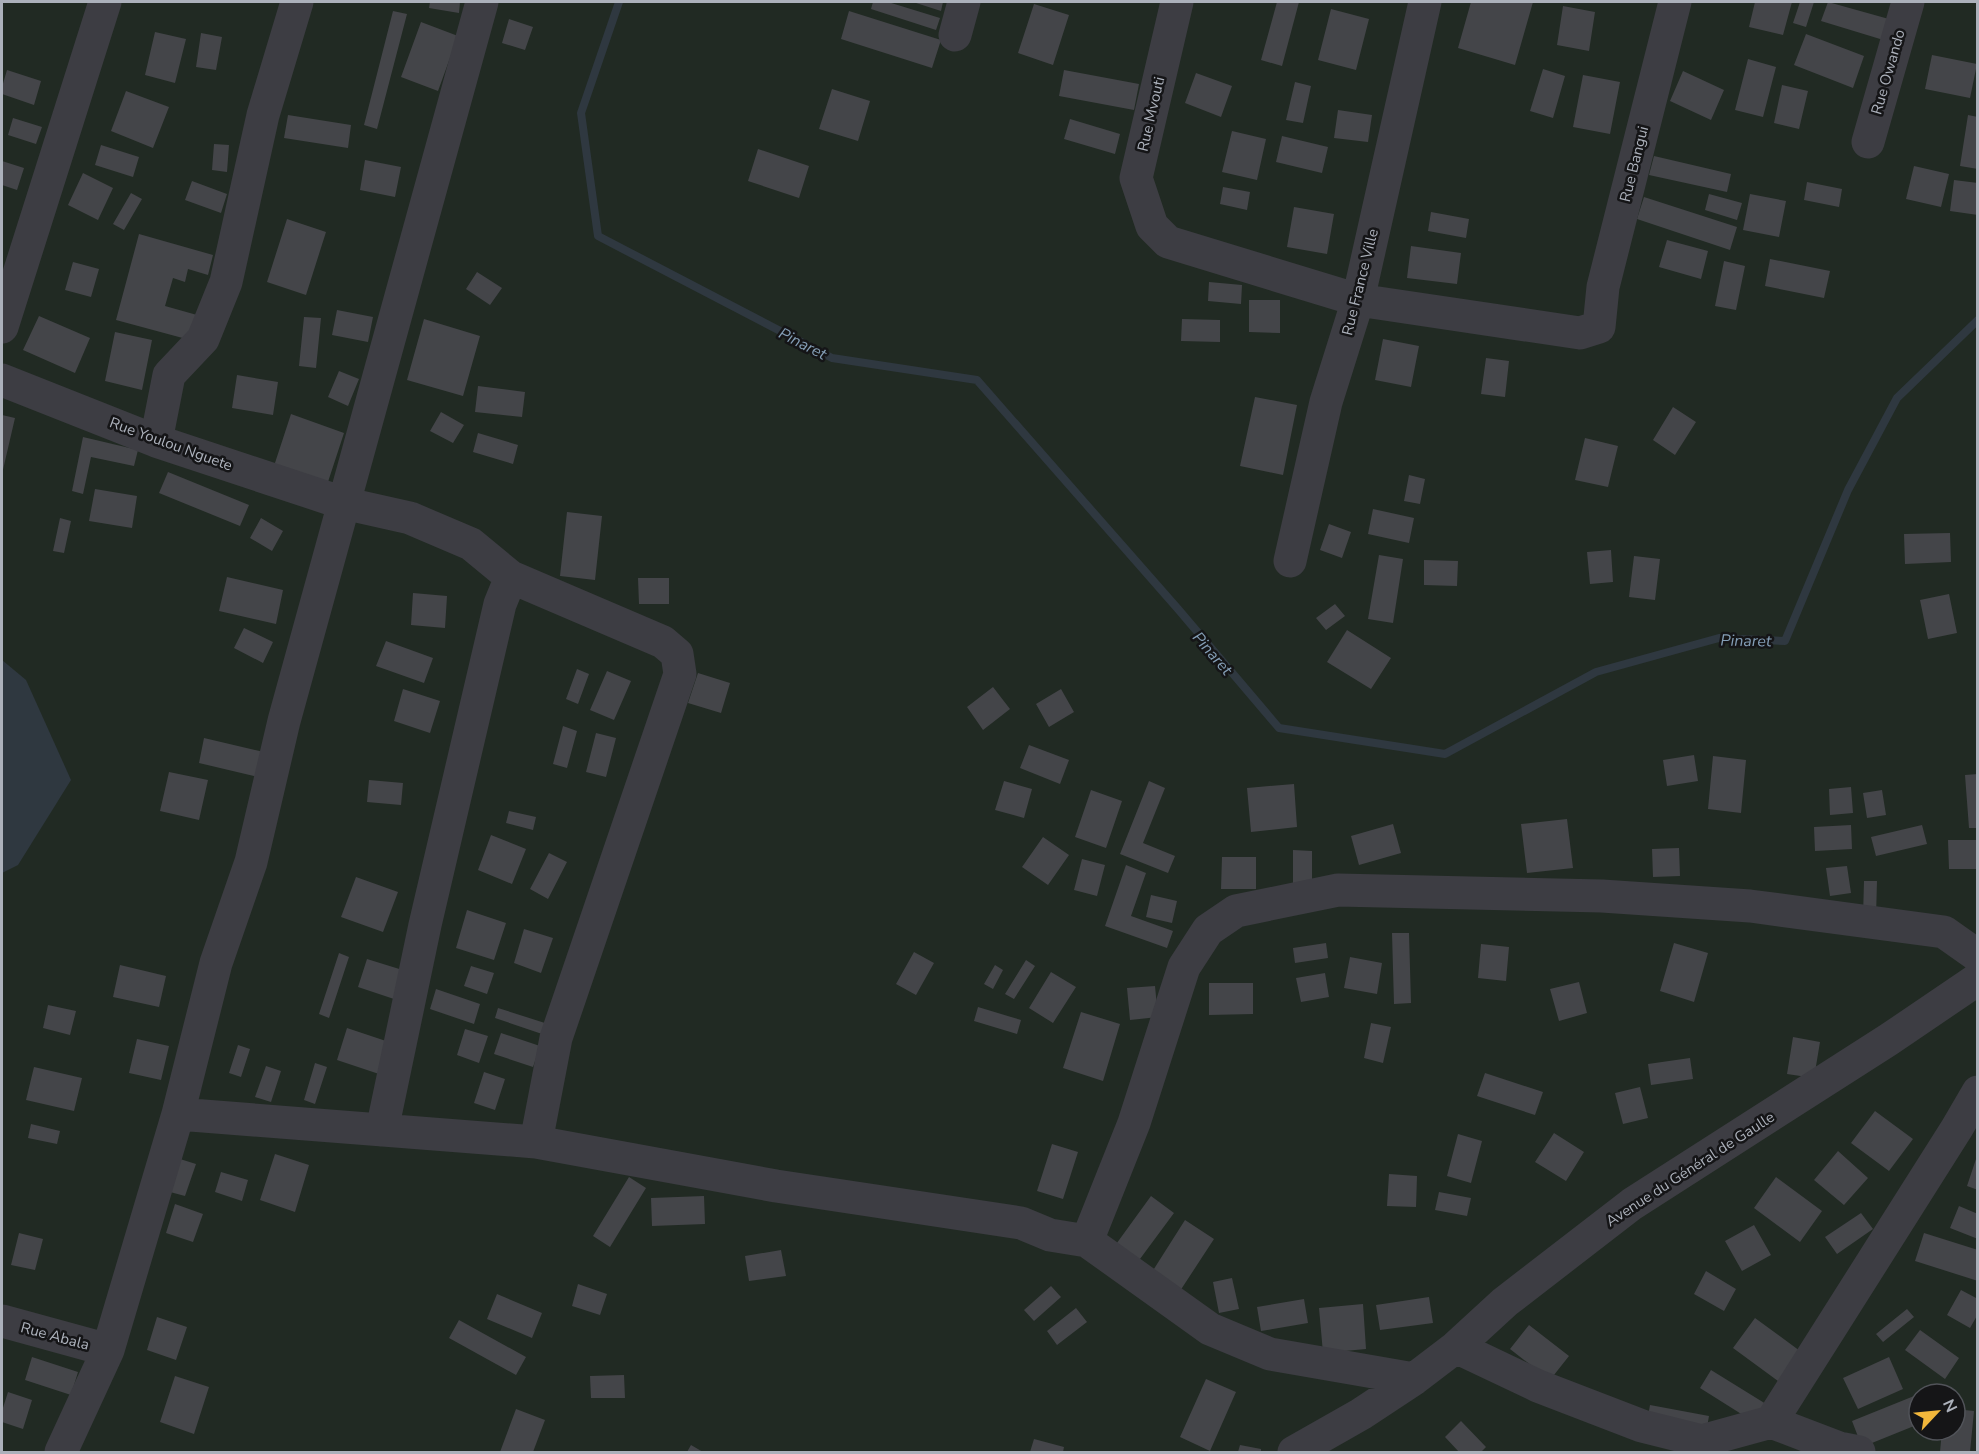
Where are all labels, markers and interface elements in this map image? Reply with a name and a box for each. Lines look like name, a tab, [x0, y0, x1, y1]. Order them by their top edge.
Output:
street label: Rue Owando	[1866, 27, 1910, 117]
street label: Rue Mvouti	[1133, 75, 1169, 153]
street label: Rue Bangui	[1615, 124, 1653, 204]
street label: Rue France Ville	[1337, 227, 1383, 337]
water label: Pinaret	[775, 322, 831, 365]
street label: Rue Youlou Nguete	[107, 413, 235, 475]
water label: Pinaret	[1187, 627, 1238, 680]
water label: Pinaret	[1720, 630, 1772, 652]
street label: Avenue du Général de Gaulle	[1602, 1107, 1778, 1231]
street label: Rue Abala	[18, 1317, 92, 1355]
north arrow	[1907, 1382, 1967, 1442]
text: N	[1937, 1396, 1962, 1416]

